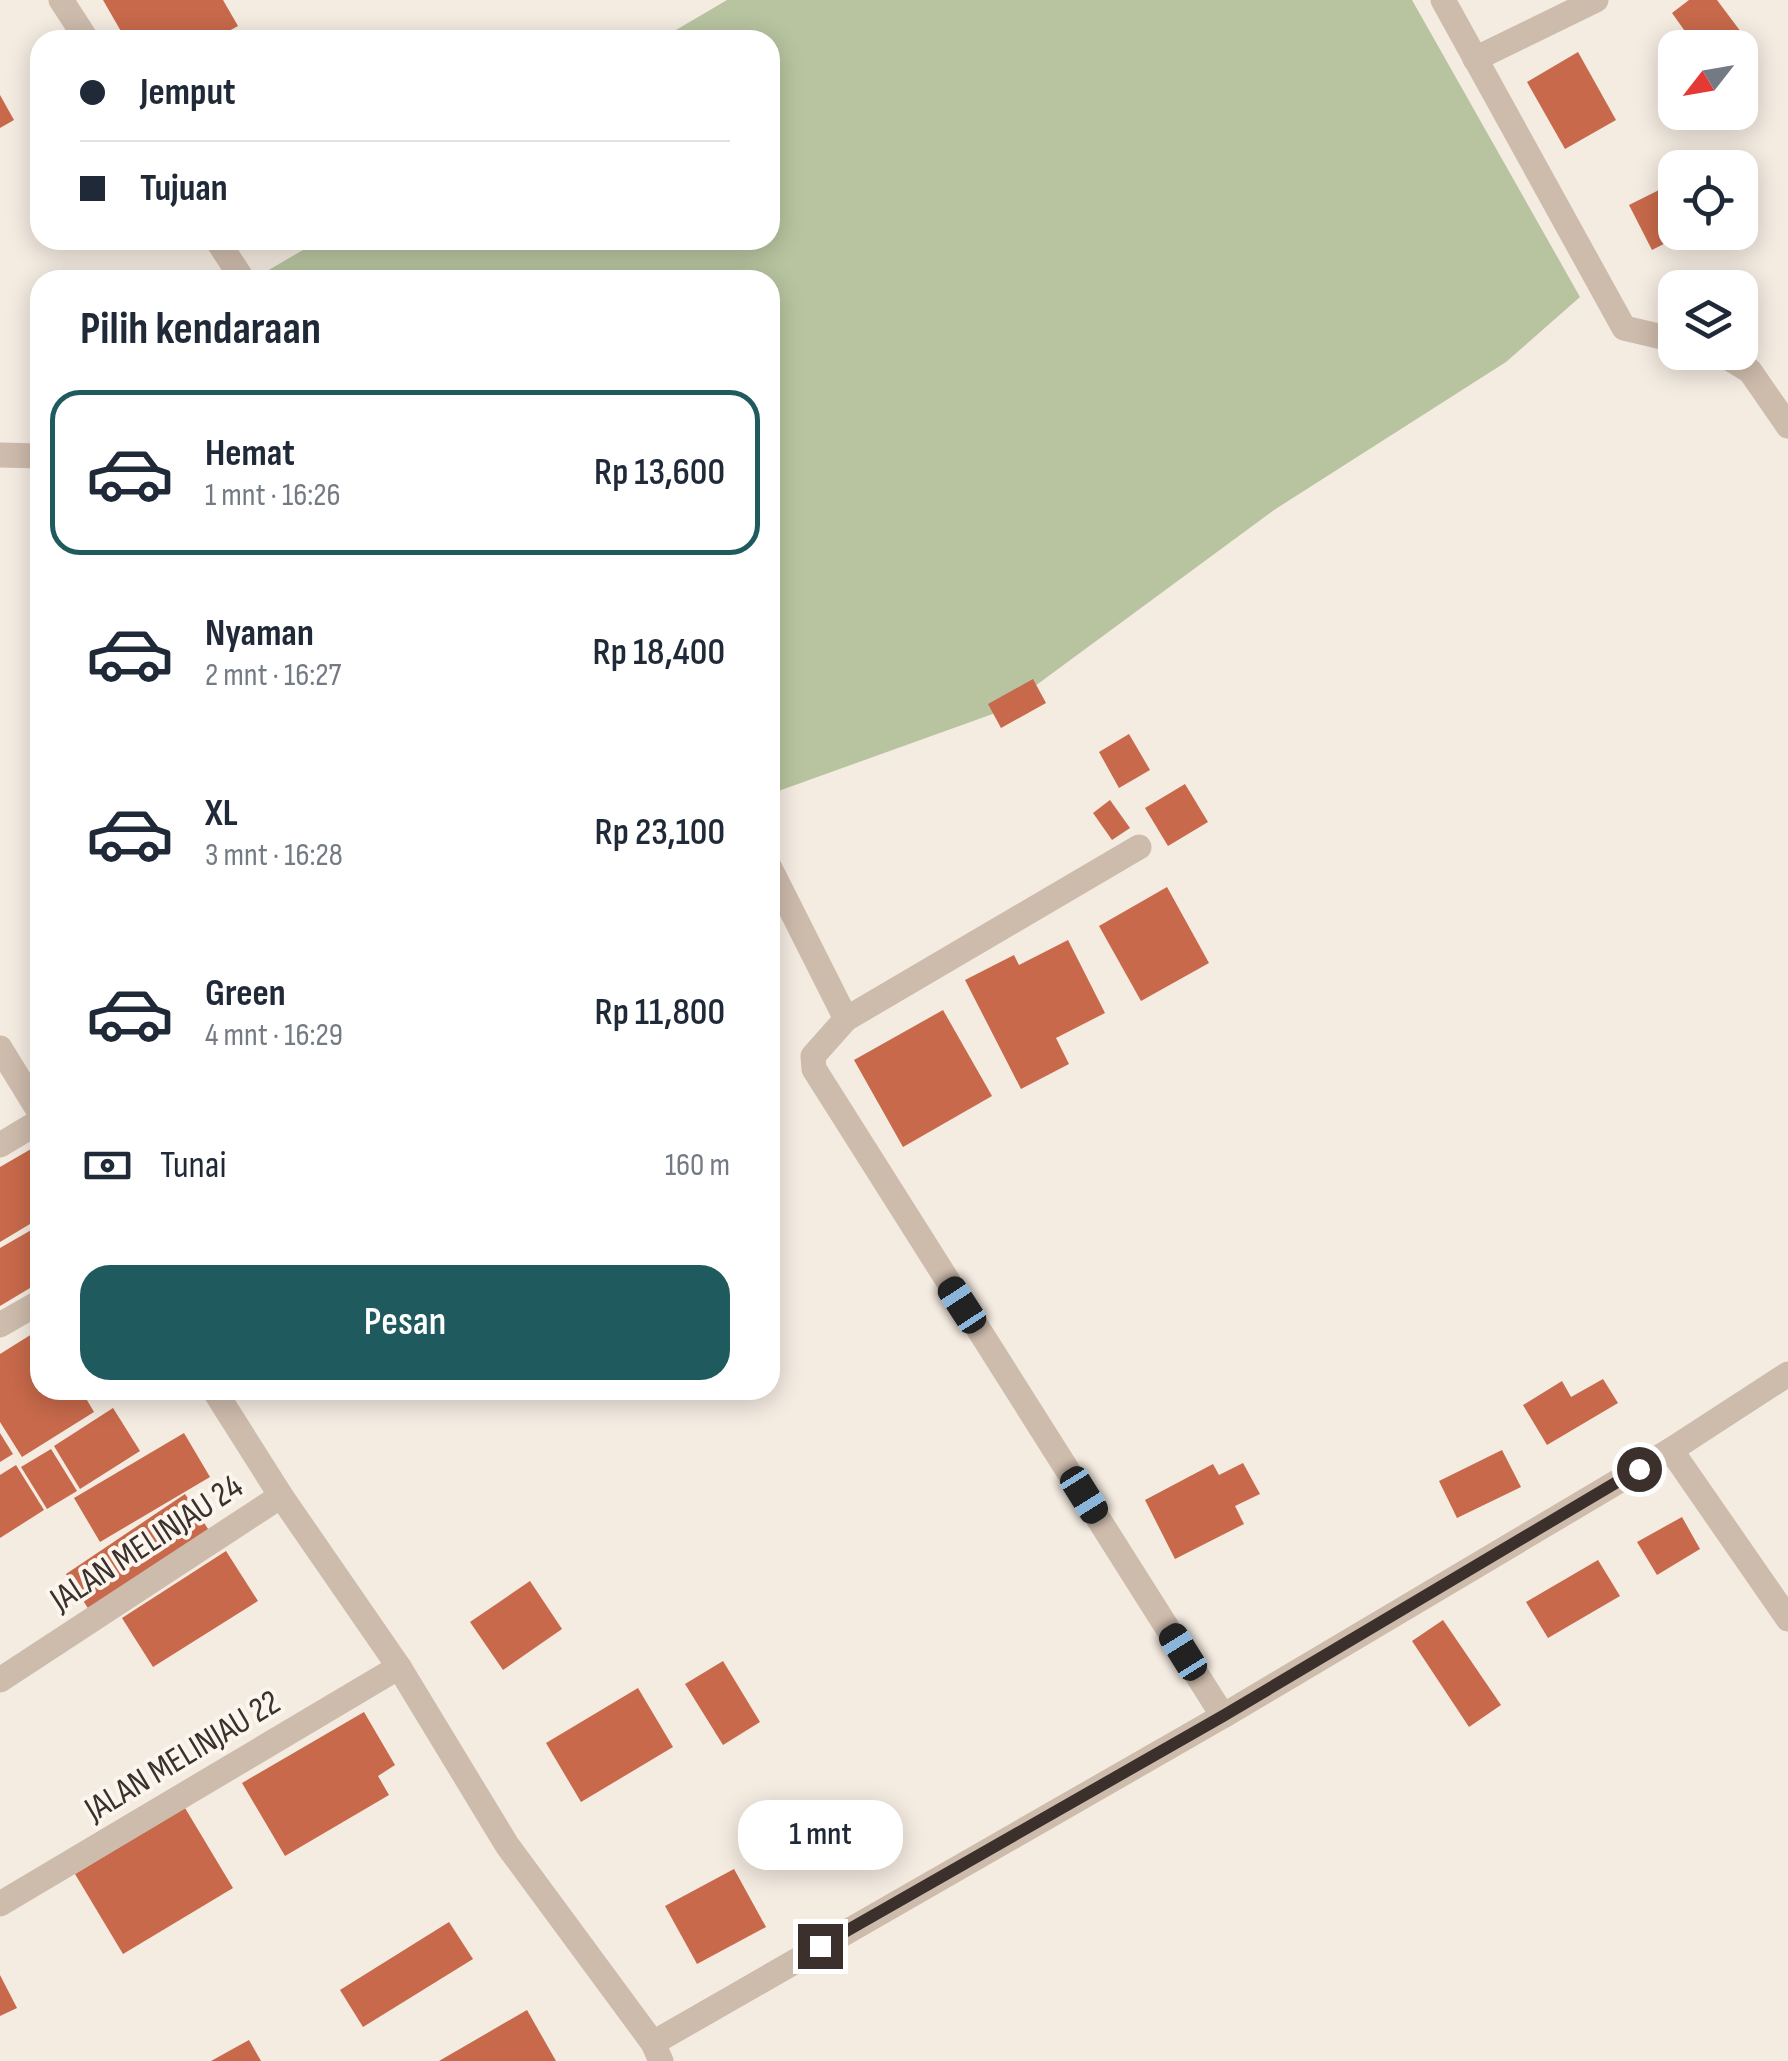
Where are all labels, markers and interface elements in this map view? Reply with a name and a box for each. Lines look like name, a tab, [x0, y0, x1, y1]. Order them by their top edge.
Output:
north arrow	[1658, 30, 1758, 130]
map controls	[1658, 30, 1758, 370]
text: Jemput	[140, 70, 236, 115]
button: locate	[1658, 150, 1758, 250]
text: Tujuan	[140, 166, 228, 211]
button: layers	[1658, 270, 1758, 370]
text: Pilih kendaraan	[80, 302, 321, 357]
icon: car	[85, 428, 175, 518]
text: Hemat	[205, 431, 295, 476]
text: Rp 13,600	[594, 450, 725, 495]
text: 1 mnt · 16:26	[205, 476, 341, 515]
icon: car	[85, 608, 175, 698]
text: Nyaman	[205, 611, 314, 656]
text: Rp 18,400	[593, 630, 725, 675]
text: 2 mnt · 16:27	[205, 656, 341, 695]
icon: car	[85, 788, 175, 878]
text: XL	[205, 791, 238, 836]
text: Rp 23,100	[595, 810, 725, 855]
text: 3 mnt · 16:28	[205, 836, 343, 875]
icon: car	[85, 968, 175, 1058]
text: Green	[205, 971, 286, 1016]
text: Rp 11,800	[595, 990, 725, 1035]
text: 4 mnt · 16:29	[205, 1016, 343, 1055]
icon: cash	[80, 1138, 135, 1193]
text: Tunai	[160, 1143, 227, 1188]
text: 160 m	[665, 1146, 730, 1185]
button: Pesan	[80, 1265, 730, 1380]
car	[933, 1272, 991, 1338]
route start	[1617, 1447, 1662, 1492]
car	[1055, 1462, 1113, 1528]
street label: JALAN MELINJAU 24	[42, 1465, 251, 1622]
car	[1154, 1619, 1212, 1685]
street label: JALAN MELINJAU 22	[76, 1681, 288, 1832]
callout: 1 mnt	[738, 1801, 902, 1871]
text: 1 mnt	[789, 1815, 852, 1854]
route end	[798, 1924, 843, 1969]

